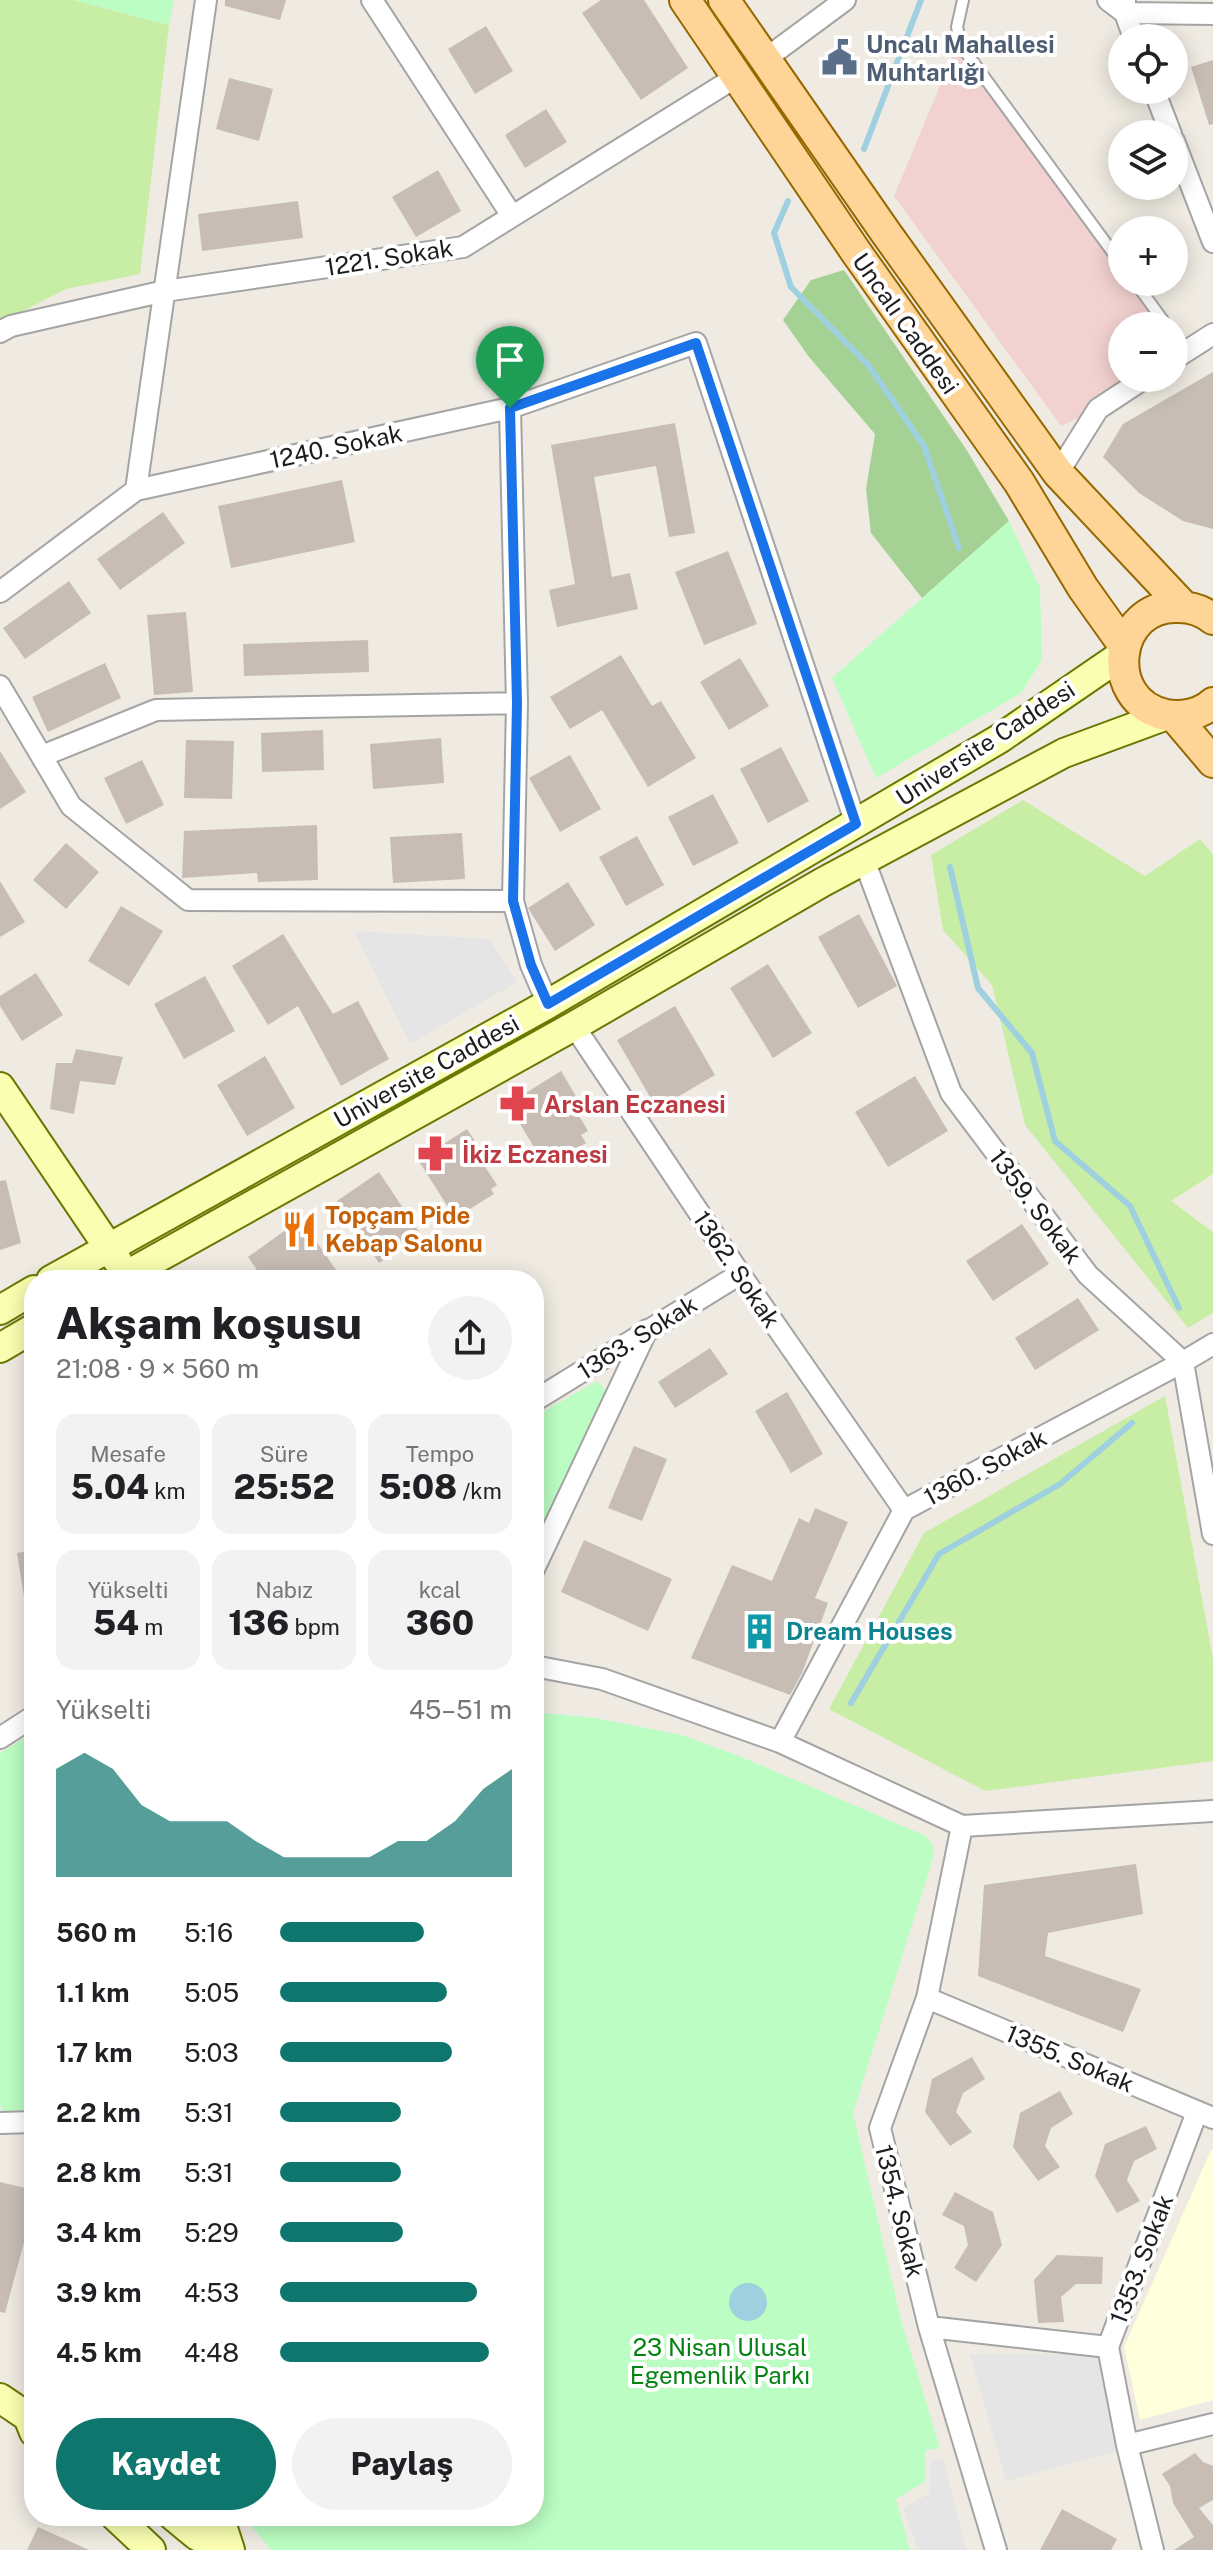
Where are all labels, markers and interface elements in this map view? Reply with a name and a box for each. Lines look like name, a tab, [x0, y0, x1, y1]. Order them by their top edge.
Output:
map controls	[1108, 24, 1188, 392]
button: locate	[1108, 24, 1188, 104]
place label: Uncalı Mahallesi Muhtarlığı	[866, 30, 1055, 86]
public building icon: Uncalı Mahallesi Muhtarlığı	[821, 39, 859, 77]
button: layers	[1108, 120, 1188, 200]
button: +	[1108, 216, 1188, 296]
street label: 1221. Sokak	[323, 233, 455, 281]
street label: Uncalı Caddesi	[847, 247, 965, 399]
button: −	[1108, 312, 1188, 392]
pin	[476, 326, 544, 408]
icon: arrive	[488, 338, 532, 382]
street label: 1240. Sokak	[267, 418, 405, 474]
street label: Universite Caddesi	[890, 675, 1080, 811]
street label: Universite Caddesi	[329, 1009, 523, 1133]
pharmacy icon: Arslan Eczanesi	[499, 1085, 537, 1123]
place label: Arslan Eczanesi	[544, 1090, 726, 1118]
pharmacy icon: İkiz Eczanesi	[417, 1135, 455, 1173]
place label: İkiz Eczanesi	[462, 1140, 608, 1168]
street label: 1359. Sokak	[984, 1143, 1088, 1269]
place label: Topçam Pide Kebap Salonu	[325, 1201, 483, 1257]
street label: 1362. Sokak	[688, 1205, 786, 1333]
restaurant icon: Topçam Pide Kebap Salonu	[280, 1210, 318, 1248]
street label: 1363. Sokak	[572, 1289, 702, 1385]
button: share	[428, 1296, 512, 1380]
text: Akşam koşusu	[56, 1297, 362, 1349]
text: 21:08 · 9 × 560 m	[56, 1353, 259, 1384]
street label: 1360. Sokak	[919, 1423, 1051, 1511]
text: Mesafe	[90, 1441, 166, 1467]
text: Süre	[260, 1441, 308, 1467]
text: Tempo	[406, 1441, 474, 1467]
text: 5.04	[70, 1467, 149, 1507]
text: 25:52	[233, 1467, 335, 1507]
text: 5:08	[378, 1467, 457, 1507]
text: km	[149, 1478, 186, 1504]
text: /km	[457, 1478, 502, 1504]
text: Yükselti	[88, 1577, 168, 1603]
text: Nabız	[255, 1577, 313, 1603]
text: kcal	[419, 1577, 461, 1603]
text: 54	[93, 1603, 139, 1643]
text: 136	[228, 1603, 289, 1643]
text: 360	[406, 1603, 474, 1643]
building icon: Dream Houses	[741, 1612, 779, 1650]
text: m	[139, 1614, 163, 1640]
text: bpm	[289, 1614, 340, 1640]
place label: Dream Houses	[786, 1617, 953, 1645]
text: Yükselti	[56, 1694, 151, 1725]
text: 45–51 m	[409, 1694, 512, 1725]
text: 560 m	[56, 1917, 137, 1948]
text: 5:16	[184, 1917, 233, 1948]
text: 1.1 km	[56, 1977, 129, 2008]
text: 5:05	[184, 1977, 239, 2008]
street label: 1355. Sokak	[1002, 2018, 1138, 2098]
text: 1.7 km	[56, 2037, 133, 2068]
text: 5:03	[184, 2037, 239, 2068]
text: 2.2 km	[56, 2097, 141, 2128]
text: 5:31	[184, 2097, 233, 2128]
street label: 1354. Sokak	[870, 2142, 930, 2280]
text: 2.8 km	[56, 2157, 141, 2188]
text: 5:31	[184, 2157, 233, 2188]
street label: 1353. Sokak	[1104, 2190, 1178, 2328]
text: 3.4 km	[56, 2217, 142, 2248]
text: 5:29	[184, 2217, 239, 2248]
text: 3.9 km	[56, 2277, 142, 2308]
text: 4:53	[184, 2277, 239, 2308]
park label: 23 Nisan Ulusal Egemenlik Parkı	[630, 2333, 810, 2389]
text: 4.5 km	[56, 2337, 142, 2368]
text: 4:48	[184, 2337, 239, 2368]
button: Kaydet	[56, 2418, 276, 2510]
button: Paylaş	[292, 2418, 512, 2510]

